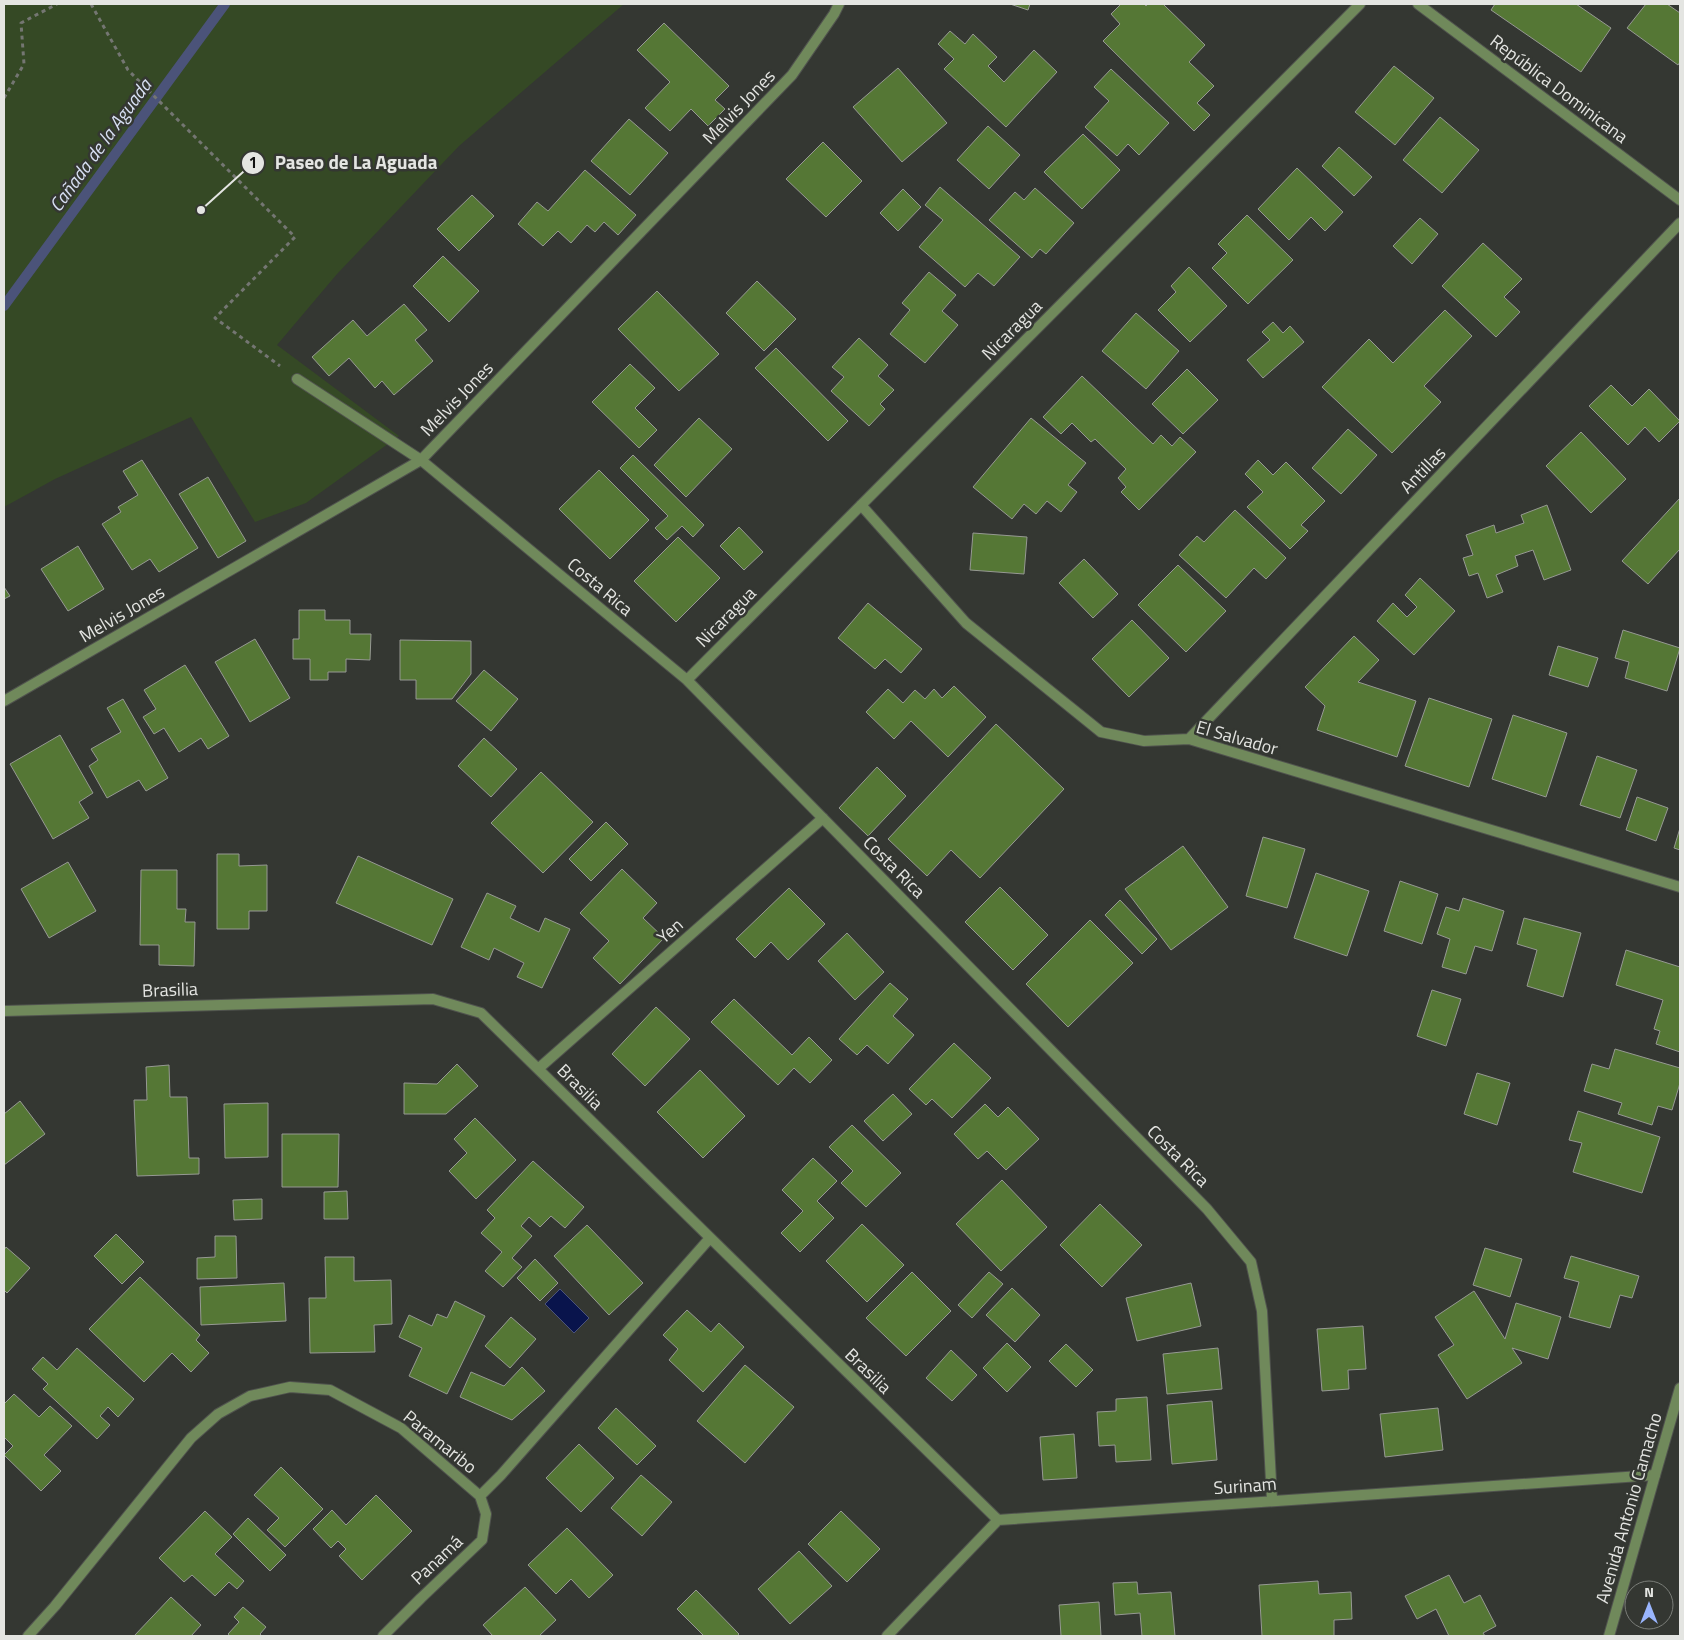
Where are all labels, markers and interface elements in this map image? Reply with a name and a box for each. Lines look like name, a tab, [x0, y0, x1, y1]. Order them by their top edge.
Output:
street label: República Dominicana	[1485, 28, 1634, 150]
street label: Melvis Jones	[696, 63, 781, 150]
water label: Cañada de la Aguada	[41, 71, 159, 217]
callout: Paseo de La Aguada	[240, 146, 448, 180]
text: Paseo de La Aguada	[275, 147, 438, 176]
text: 1	[249, 151, 257, 174]
street label: Nicaragua	[975, 293, 1048, 366]
street label: Melvis Jones	[414, 355, 499, 442]
street label: Antillas	[1393, 440, 1452, 499]
street label: Costa Rica	[562, 551, 639, 622]
street label: Melvis Jones	[74, 578, 170, 649]
street label: Nicaragua	[689, 580, 762, 653]
street label: El Salvador	[1193, 713, 1281, 762]
street label: Costa Rica	[857, 829, 932, 904]
street label: Yen	[651, 912, 689, 950]
street label: Brasilia	[142, 975, 198, 1004]
street label: Brasilia	[551, 1057, 610, 1116]
street label: Costa Rica	[1141, 1118, 1216, 1193]
street label: Brasilia	[839, 1342, 898, 1400]
street label: Paramaribo	[398, 1403, 483, 1480]
street label: Avenida Antonio Camacho	[1588, 1409, 1669, 1606]
street label: Surinam	[1212, 1470, 1277, 1501]
street label: Panamá	[405, 1528, 469, 1591]
north arrow	[1624, 1580, 1674, 1630]
text: N	[1644, 1581, 1654, 1602]

